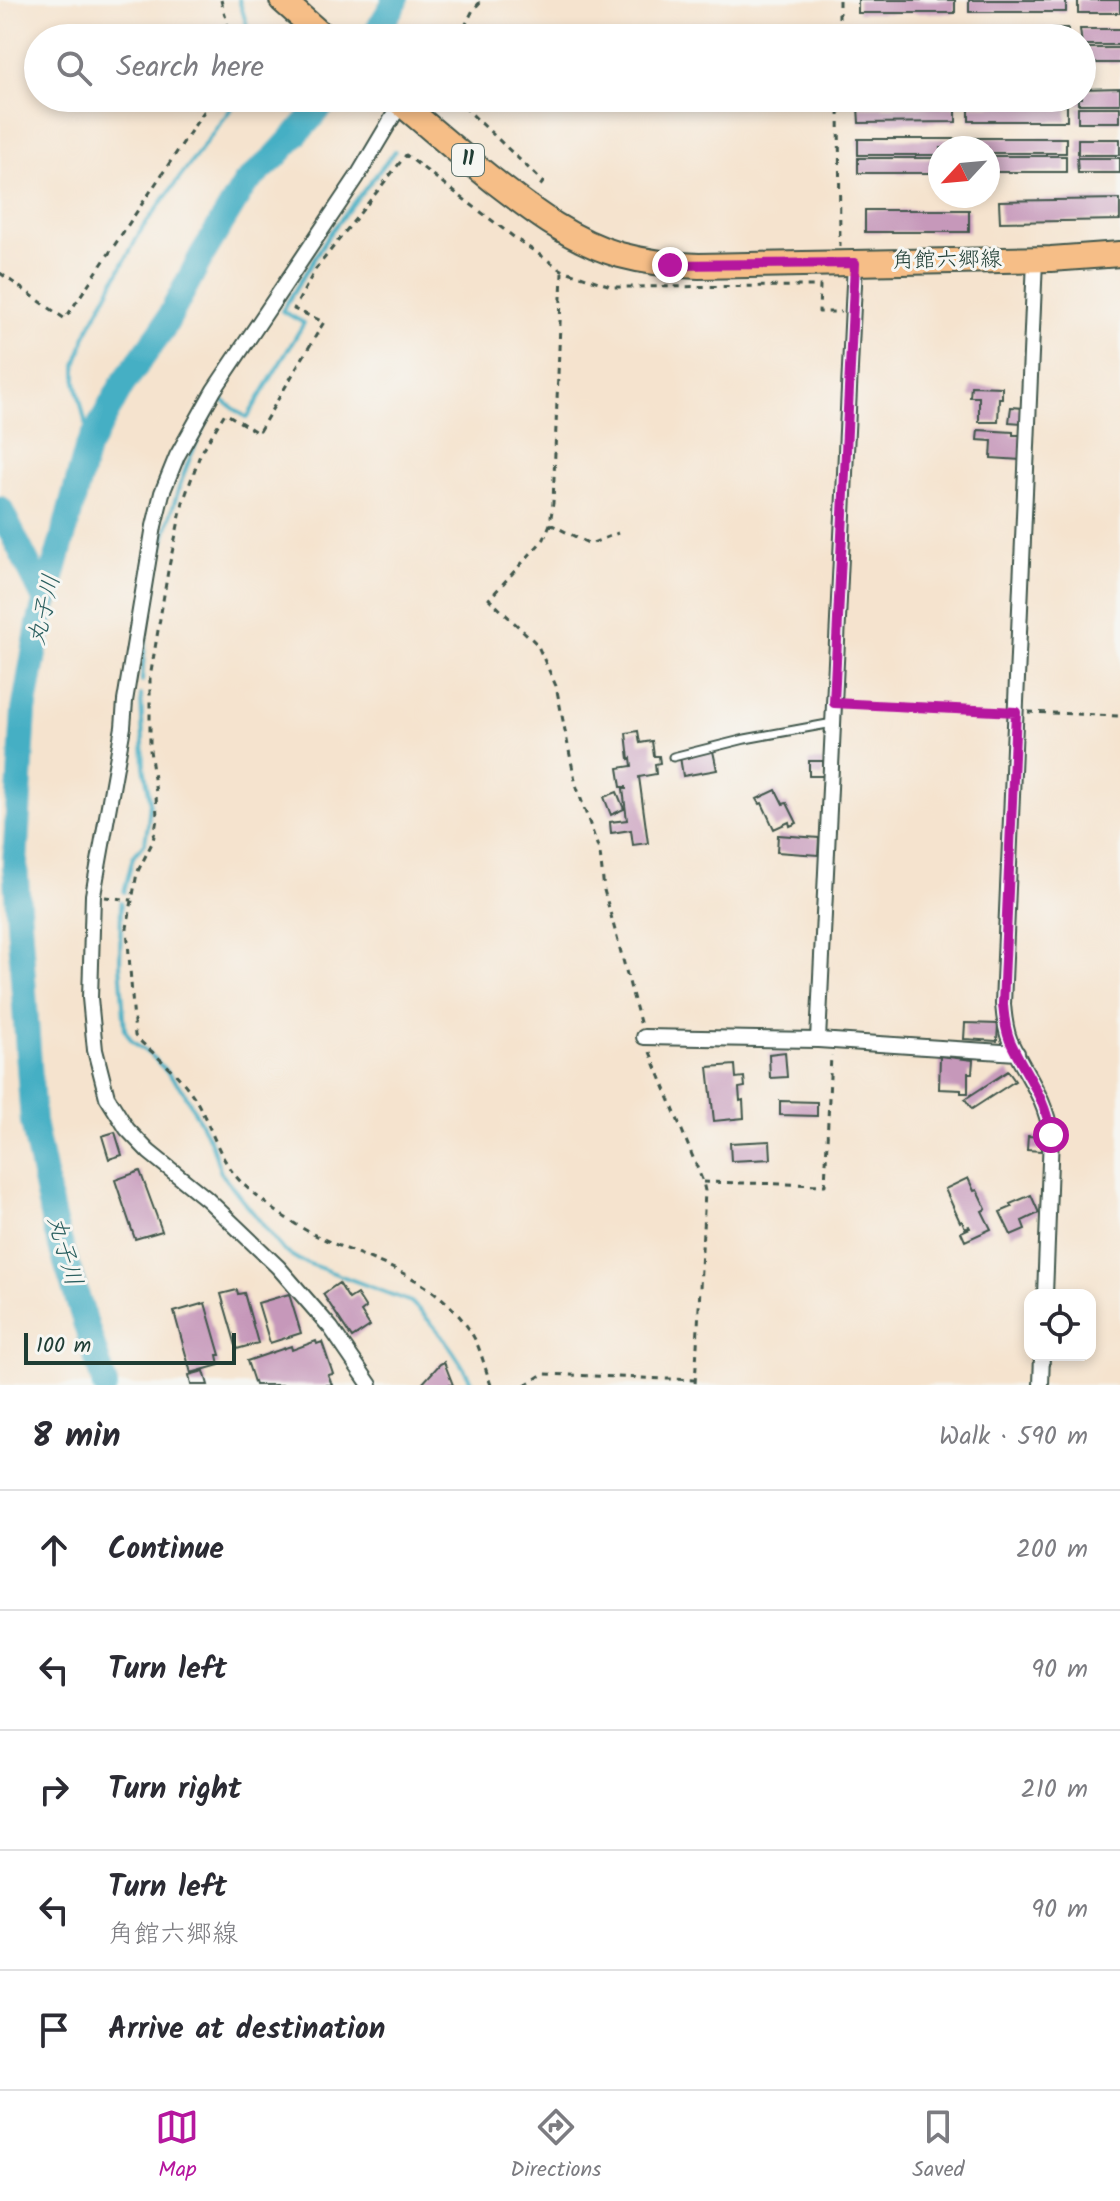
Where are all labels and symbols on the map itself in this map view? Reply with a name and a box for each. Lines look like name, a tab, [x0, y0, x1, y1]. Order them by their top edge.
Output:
north arrow	[928, 136, 1000, 208]
road number: 11	[452, 144, 484, 176]
street label: 角館六郷線	[892, 243, 1002, 279]
route end	[652, 247, 688, 283]
water label: 丸子川	[18, 571, 72, 649]
route start	[1033, 1117, 1069, 1153]
water label: 丸子川	[35, 1211, 93, 1291]
scale bar	[24, 1329, 236, 1365]

